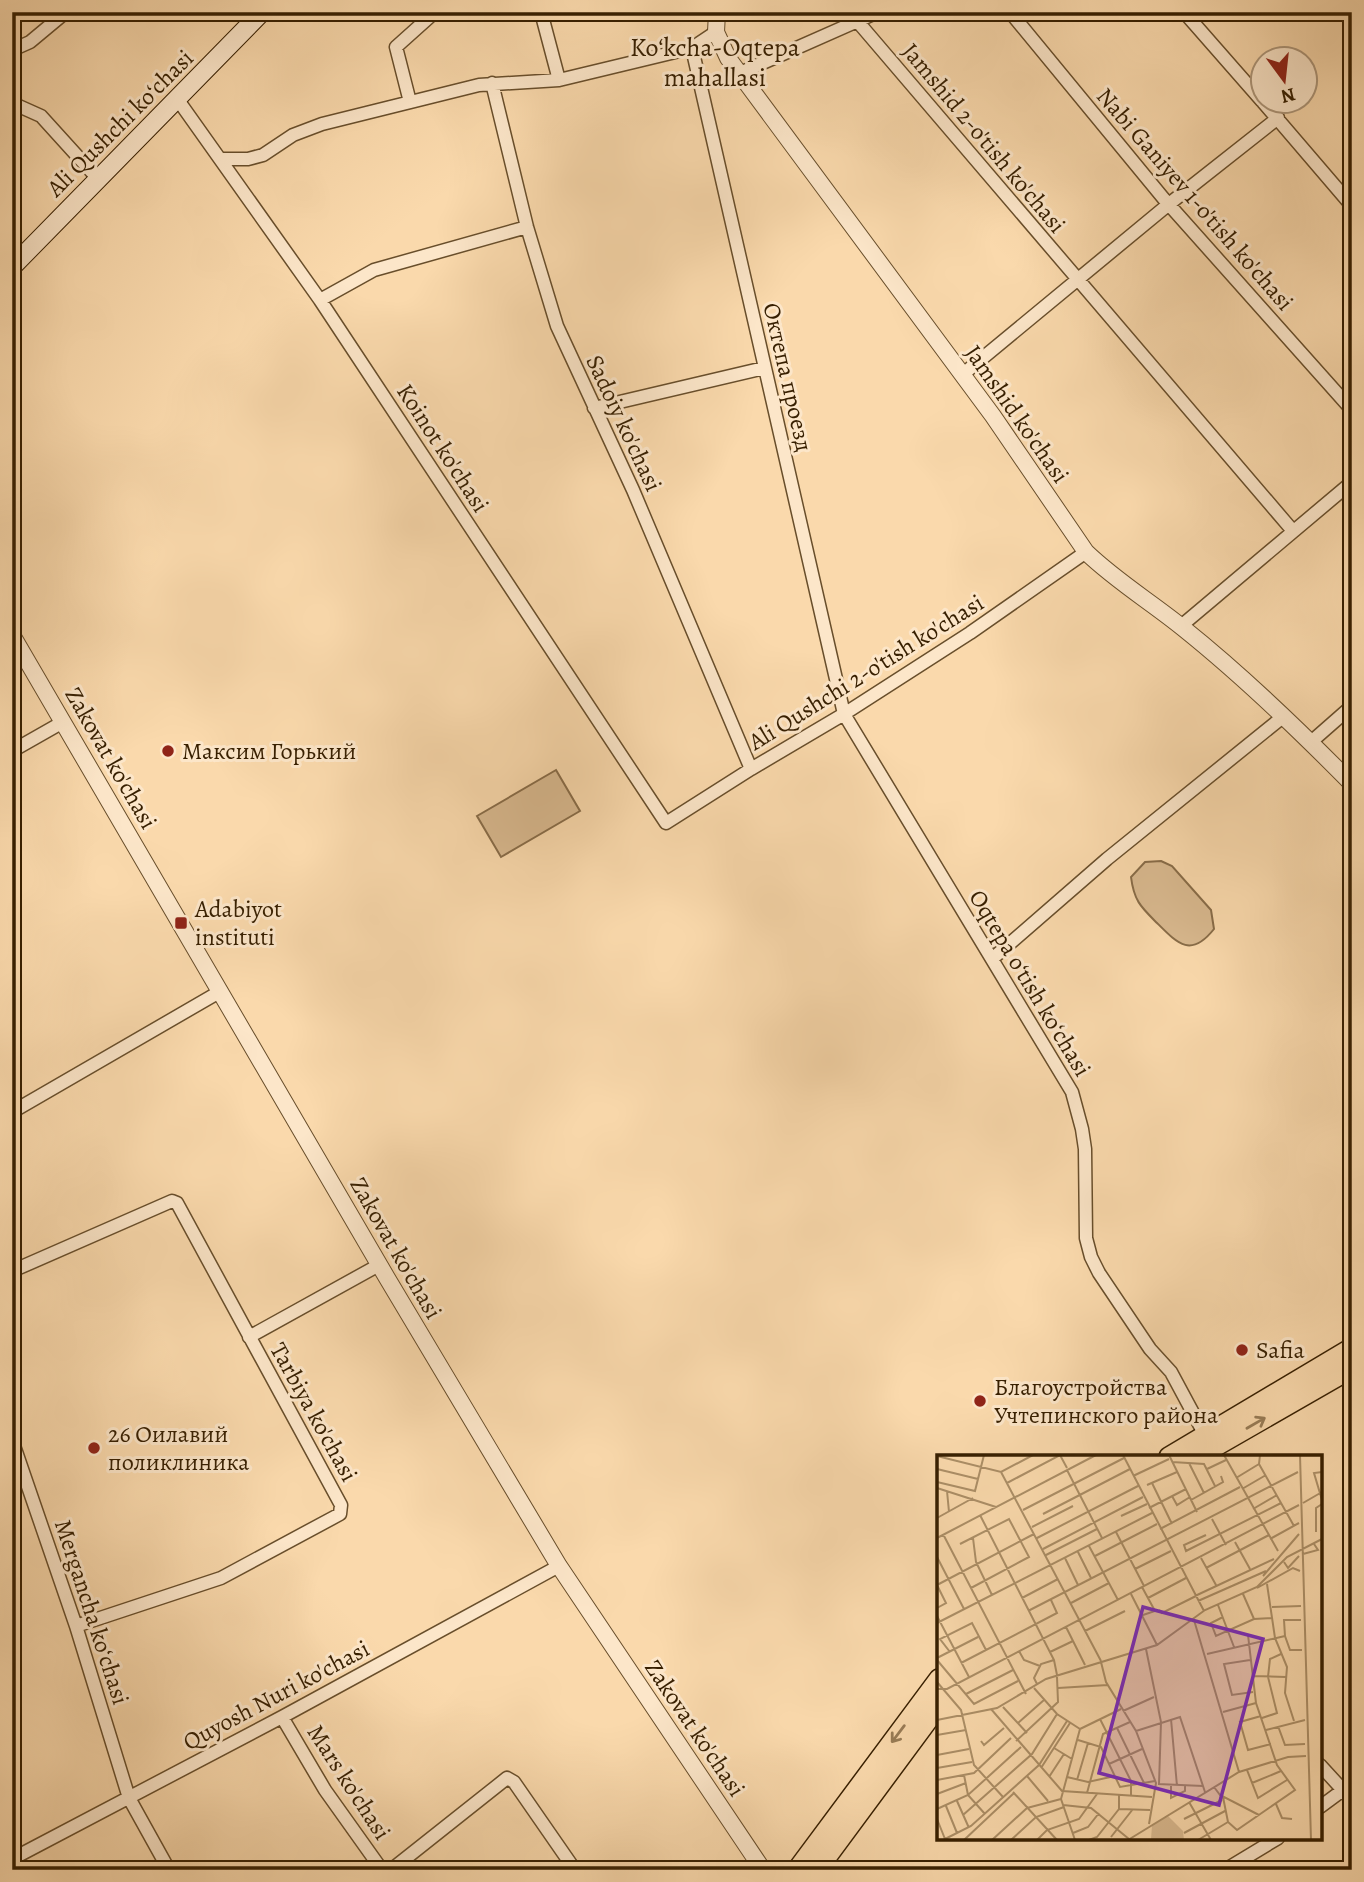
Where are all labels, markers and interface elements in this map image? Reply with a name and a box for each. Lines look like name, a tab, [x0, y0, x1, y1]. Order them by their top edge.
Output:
district label: Koʻkcha-Oqtepa mahallasi	[630, 30, 800, 95]
street label: Jamshid 2-o'tish ko'chasi	[895, 36, 1073, 240]
street label: Ali Qushchi koʻchasi	[39, 42, 201, 204]
north arrow	[1248, 46, 1318, 116]
street label: Nabi Ganiyev 1-o'tish ko'chasi	[1090, 82, 1300, 316]
street label: Октепа проезд	[755, 300, 821, 454]
street label: Jamshid ko'chasi	[957, 338, 1077, 490]
street label: Sadoiy ko'chasi	[578, 350, 670, 496]
street label: Koinot ko'chasi	[389, 377, 497, 519]
street label: Ali Qushchi 2-o'tish ko'chasi	[742, 586, 990, 758]
street label: Zakovat ko'chasi	[57, 681, 165, 835]
place label: Максим Горький	[182, 735, 356, 767]
marker: Максим Горький	[160, 743, 176, 759]
street label: Oqtepa oʻtish koʻchasi	[962, 884, 1098, 1082]
place label: Adabiyot instituti	[194, 893, 282, 953]
marker: Adabiyot instituti	[173, 915, 189, 931]
street label: Zakovat ko'chasi	[342, 1171, 450, 1325]
place label: Safia	[1256, 1334, 1306, 1366]
street label: Tarbiya ko'chasi	[263, 1337, 365, 1487]
marker: Safia	[1234, 1342, 1250, 1358]
place label: Благоустройства Учтепинского района	[994, 1371, 1218, 1431]
marker: Благоустройства Учтепинского района	[972, 1393, 988, 1409]
one-way arrow	[1246, 1416, 1266, 1430]
place label: 26 Оилавий поликлиника	[108, 1418, 249, 1478]
marker: 26 Оилавий поликлиника	[86, 1440, 102, 1456]
inset map	[937, 1455, 1322, 1840]
street label: Mergancha koʻchasi	[47, 1515, 137, 1709]
street label: Quyosh Nuri ko'chasi	[177, 1632, 375, 1758]
street label: Zakovat ko'chasi	[637, 1653, 753, 1803]
street label: Mars ko'chasi	[300, 1718, 398, 1846]
one-way arrow	[890, 1724, 905, 1743]

